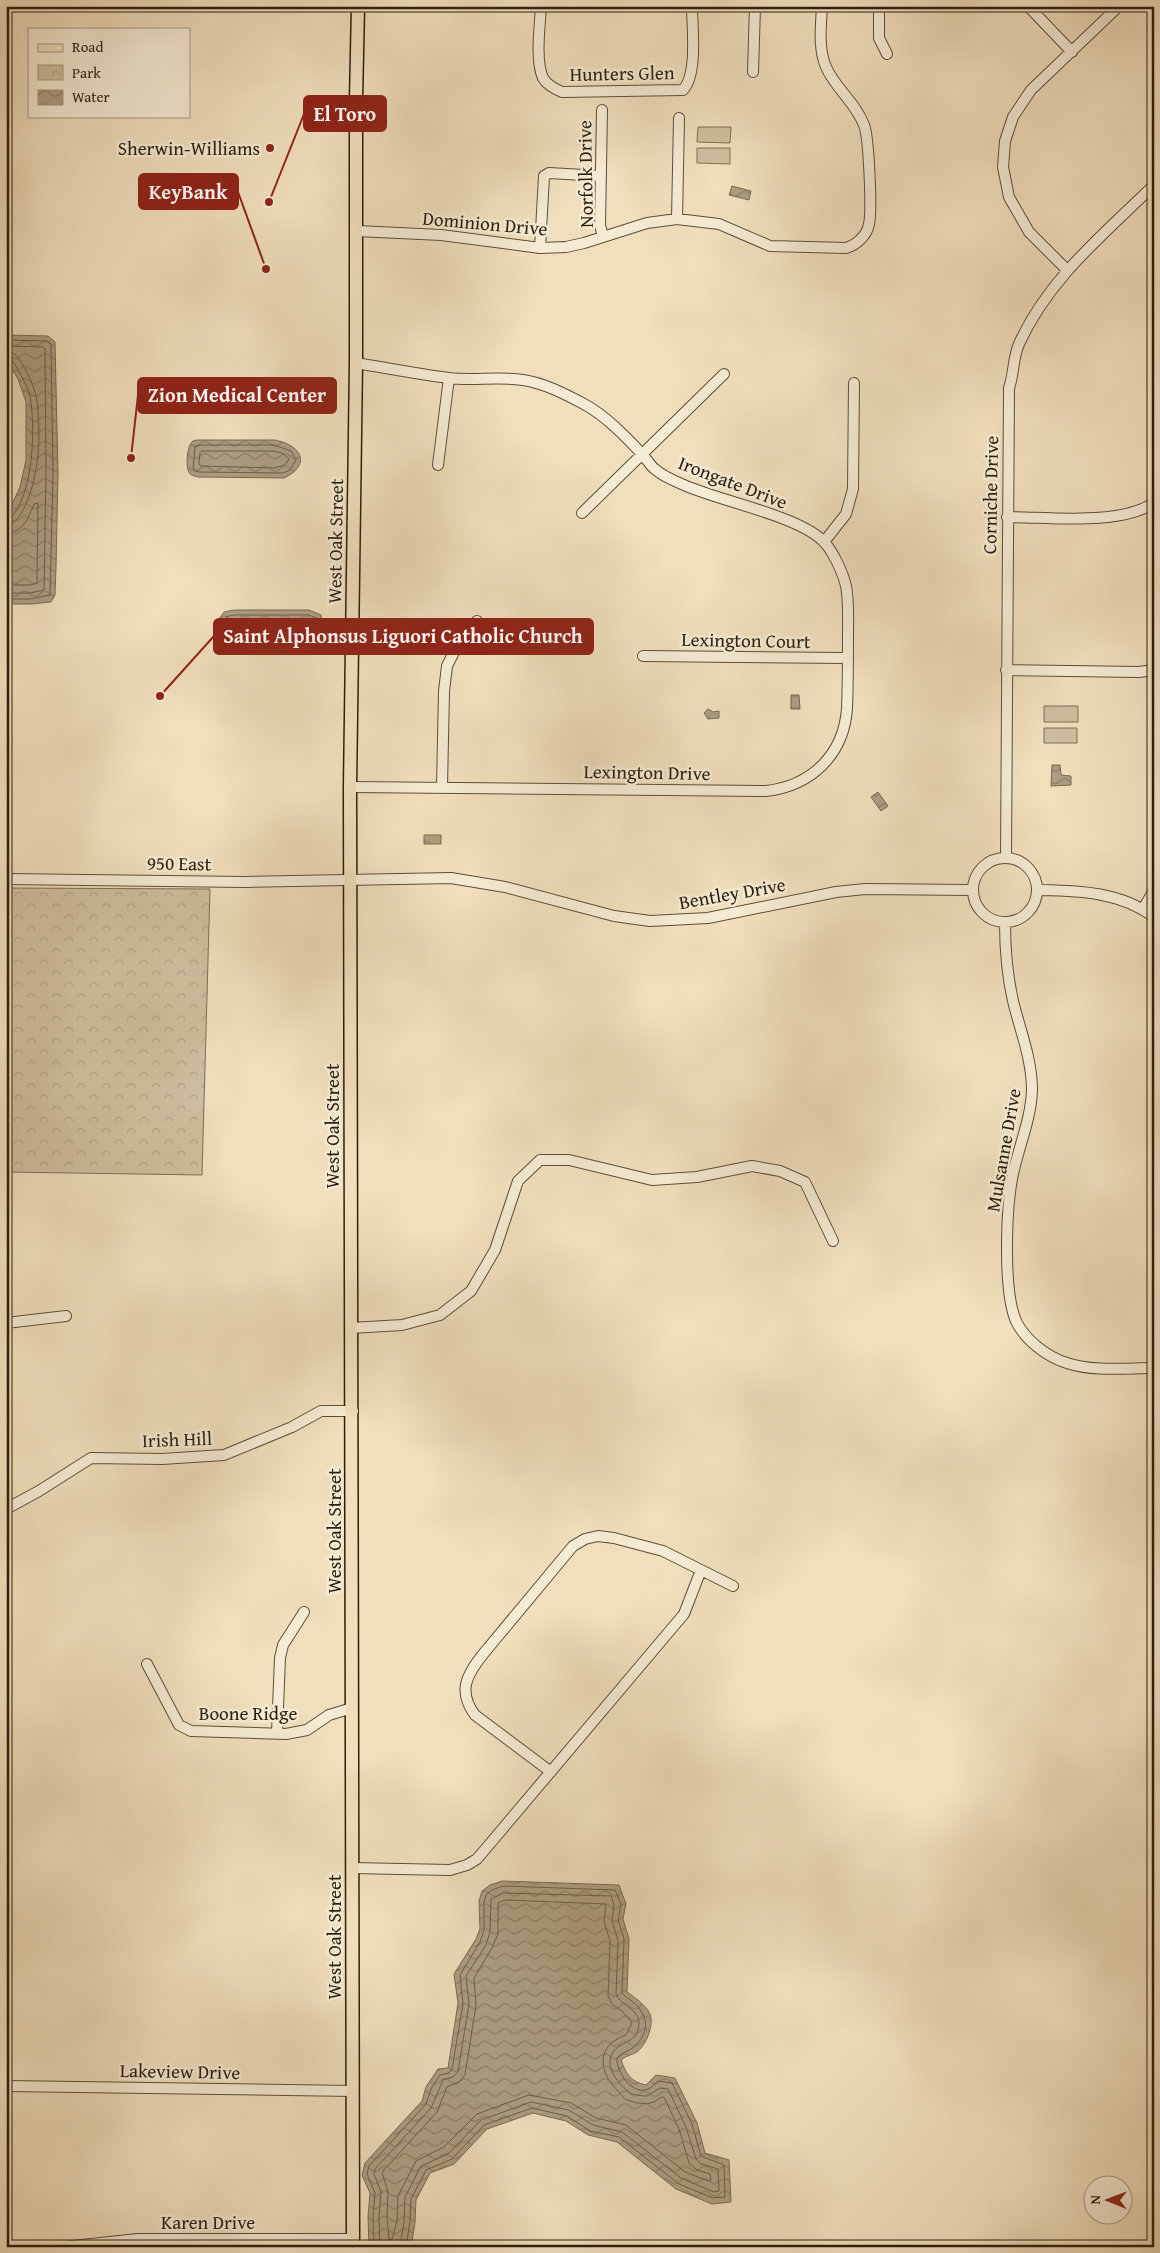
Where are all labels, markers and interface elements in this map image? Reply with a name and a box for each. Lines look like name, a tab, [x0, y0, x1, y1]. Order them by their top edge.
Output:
legend	[28, 28, 190, 118]
text: Road	[72, 36, 103, 57]
street label: Hunters Glen	[569, 58, 675, 88]
text: Park	[72, 62, 101, 83]
text: Water	[72, 86, 110, 107]
callout: El Toro	[304, 96, 386, 131]
text: El Toro	[314, 99, 377, 128]
street label: Norfolk Drive	[570, 120, 600, 228]
place label: Sherwin-Williams	[118, 134, 260, 162]
marker: Sherwin-Williams	[264, 142, 276, 154]
callout: KeyBank	[139, 174, 238, 209]
text: KeyBank	[149, 177, 228, 206]
street label: Dominion Drive	[421, 204, 549, 242]
callout: Zion Medical Center	[138, 378, 336, 413]
text: Zion Medical Center	[148, 380, 326, 409]
street label: Corniche Drive	[975, 435, 1005, 554]
street label: Irongate Drive	[674, 448, 792, 516]
street label: West Oak Street	[320, 478, 350, 604]
callout: Saint Alphonsus Liguori Catholic Church	[214, 619, 593, 654]
text: Saint Alphonsus Liguori Catholic Church	[223, 621, 583, 650]
street label: Lexington Court	[681, 625, 811, 655]
street label: Lexington Drive	[583, 757, 711, 787]
street label: 950 East	[147, 848, 212, 878]
street label: Bentley Drive	[677, 870, 787, 916]
street label: West Oak Street	[318, 1063, 346, 1189]
street label: Mulsanne Drive	[978, 1086, 1028, 1214]
street label: Irish Hill	[142, 1424, 212, 1454]
street label: West Oak Street	[320, 1468, 348, 1594]
street label: Boone Ridge	[199, 1699, 297, 1727]
street label: West Oak Street	[320, 1874, 348, 2000]
street label: Lakeview Drive	[120, 2056, 241, 2086]
north arrow	[1082, 2176, 1132, 2226]
text: N	[1085, 2194, 1105, 2205]
street label: Karen Drive	[161, 2208, 255, 2236]

